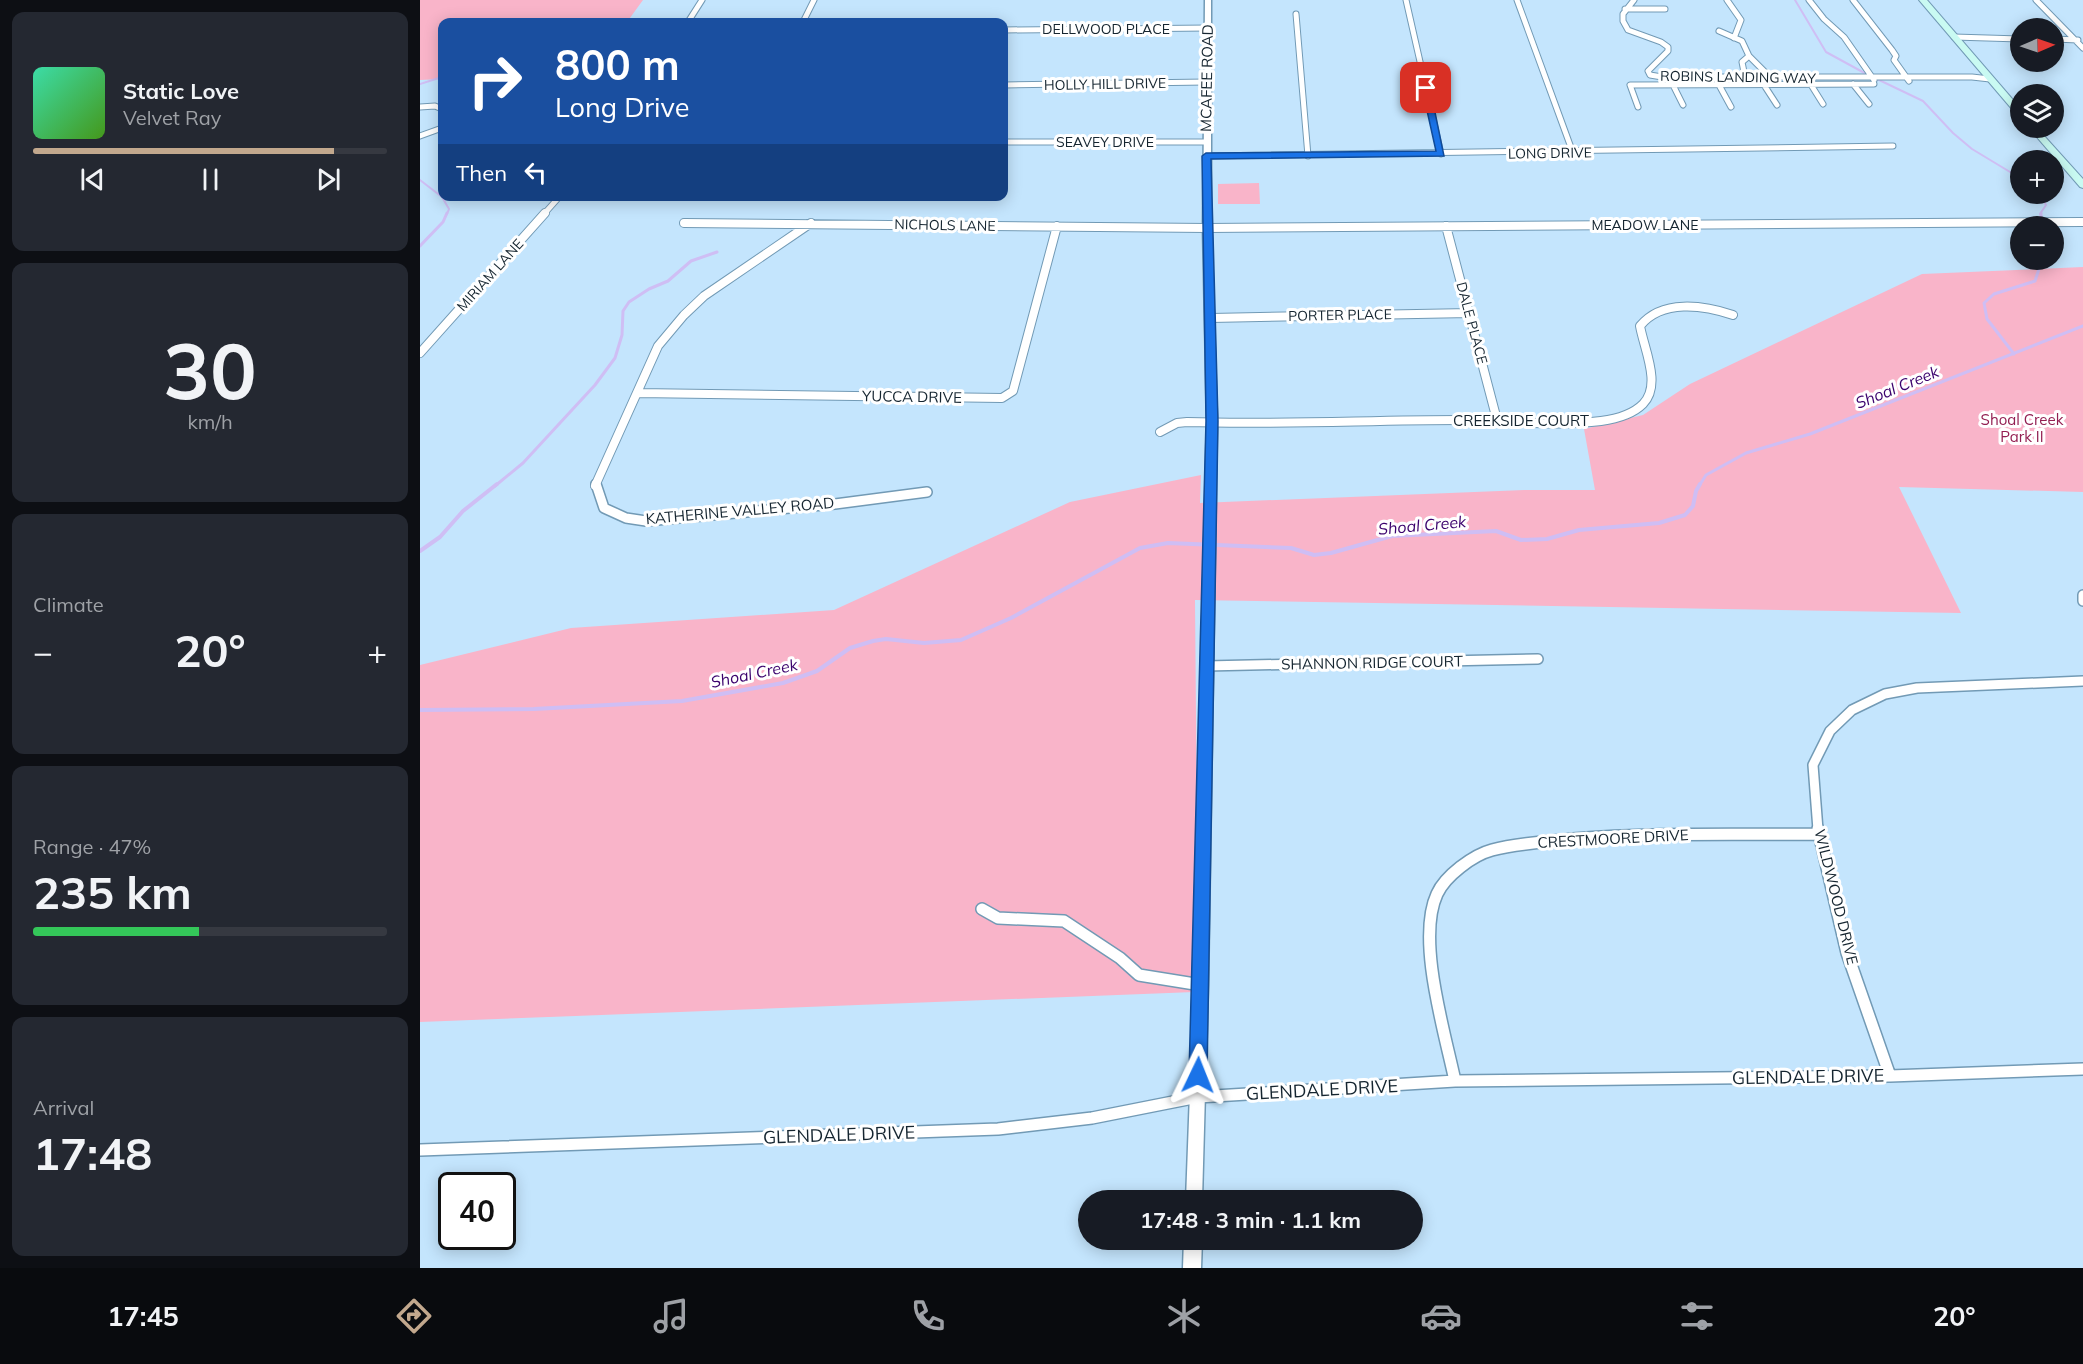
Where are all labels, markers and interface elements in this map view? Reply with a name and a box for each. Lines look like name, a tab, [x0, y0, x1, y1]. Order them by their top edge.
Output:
north arrow	[2010, 18, 2064, 72]
map controls	[2010, 18, 2064, 270]
street label: DELLWOOD PLACE	[1042, 20, 1170, 38]
street label: MCAFEE ROAD	[1196, 24, 1217, 132]
text: 800 m	[555, 38, 680, 91]
icon: right	[456, 42, 534, 120]
pin	[1400, 62, 1451, 113]
street label: ROBINS LANDING WAY	[1660, 67, 1816, 87]
icon: arrive	[1409, 71, 1442, 104]
street label: HOLLY HILL DRIVE	[1044, 74, 1166, 94]
text: Static Love	[123, 77, 239, 105]
button: layers	[2010, 84, 2064, 138]
text: Long Drive	[555, 90, 689, 124]
text: Velvet Ray	[123, 105, 221, 130]
street label: SEAVEY DRIVE	[1056, 133, 1154, 151]
street label: LONG DRIVE	[1508, 143, 1592, 163]
button: +	[2010, 150, 2064, 204]
icon: left	[519, 156, 552, 189]
text: Then	[456, 159, 507, 187]
icon: previous	[76, 163, 109, 196]
icon: pause	[194, 163, 227, 196]
icon: next	[312, 163, 345, 196]
street label: NICHOLS LANE	[894, 215, 996, 235]
street label: MEADOW LANE	[1592, 216, 1698, 234]
button: −	[2010, 216, 2064, 270]
street label: MIRIAM LANE	[453, 235, 527, 315]
street label: DALE PLACE	[1452, 280, 1492, 366]
street label: PORTER PLACE	[1288, 305, 1392, 325]
text: 30	[163, 321, 257, 419]
water label: Shoal Creek	[1852, 361, 1942, 413]
street label: YUCCA DRIVE	[861, 386, 962, 407]
text: km/h	[187, 409, 233, 434]
park label: Shoal Creek Park II	[1981, 410, 2064, 446]
street label: CREEKSIDE COURT	[1453, 411, 1589, 430]
street label: KATHERINE VALLEY ROAD	[645, 493, 835, 528]
water label: Shoal Creek	[1377, 511, 1468, 539]
text: Climate	[33, 592, 104, 617]
text: 20°	[174, 622, 246, 678]
text: −	[33, 631, 53, 672]
text: +	[367, 631, 387, 672]
street label: SHANNON RIDGE COURT	[1281, 651, 1463, 674]
water label: Shoal Creek	[709, 654, 800, 692]
street label: CRESTMOORE DRIVE	[1537, 825, 1689, 852]
street label: WILDWOOD DRIVE	[1810, 827, 1863, 967]
text: Range · 47%	[33, 834, 151, 859]
text: 235 km	[33, 864, 192, 920]
position arrow	[1166, 1043, 1230, 1107]
street label: GLENDALE DRIVE	[1732, 1064, 1884, 1089]
street label: GLENDALE DRIVE	[1245, 1074, 1399, 1105]
text: Arrival	[33, 1095, 94, 1120]
street label: GLENDALE DRIVE	[762, 1120, 915, 1149]
text: 17:48	[33, 1125, 152, 1181]
speed limit sign: 40	[438, 1172, 516, 1250]
text: 17:48 · 3 min · 1.1 km	[1140, 1206, 1361, 1234]
icon: directions	[393, 1295, 435, 1337]
icon: music	[650, 1295, 692, 1337]
icon: phone	[907, 1295, 949, 1337]
icon: climate	[1163, 1295, 1205, 1337]
icon: car	[1420, 1295, 1462, 1337]
icon: filters	[1676, 1295, 1718, 1337]
text: 17:45	[107, 1299, 179, 1333]
text: 20°	[1933, 1299, 1976, 1333]

